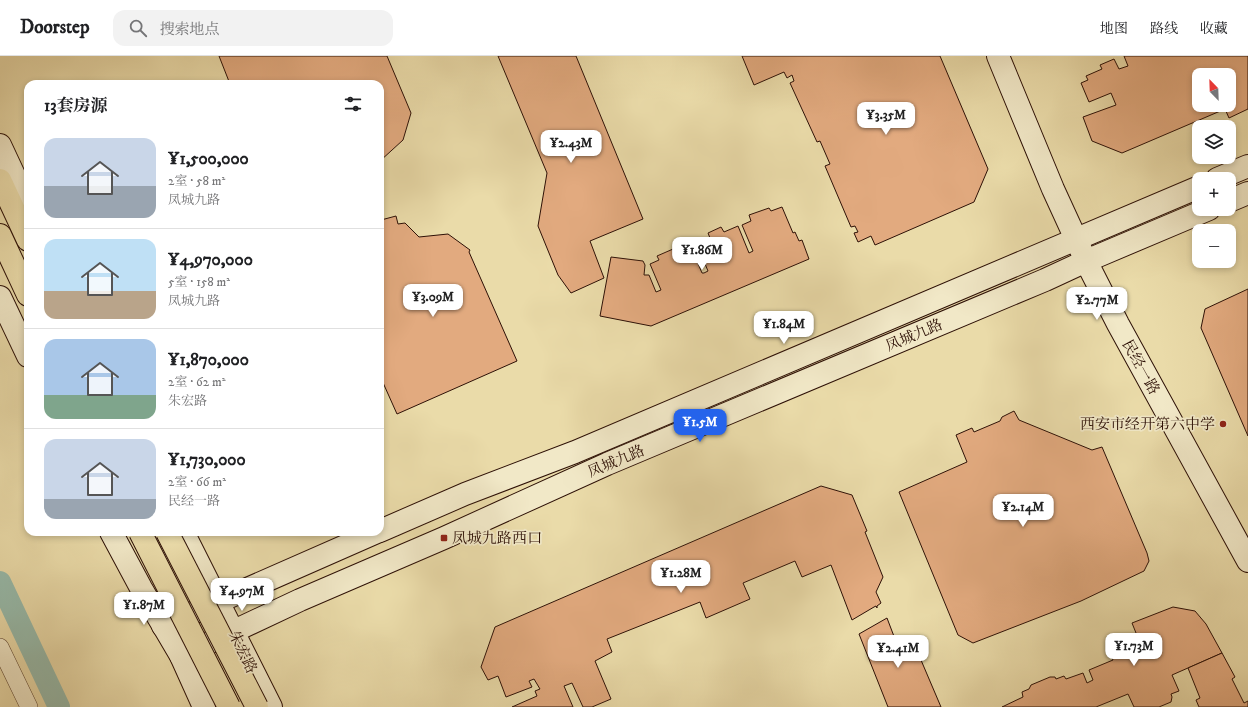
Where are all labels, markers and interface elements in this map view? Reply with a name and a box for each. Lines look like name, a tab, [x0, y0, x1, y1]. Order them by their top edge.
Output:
search box	[113, 10, 393, 46]
text: Doorstep	[20, 16, 89, 39]
icon: search	[127, 17, 149, 39]
text: 搜索地点	[159, 20, 220, 39]
text: 地图	[1100, 20, 1128, 38]
text: 路线	[1150, 20, 1178, 38]
text: 收藏	[1200, 20, 1228, 38]
north arrow	[1192, 68, 1236, 112]
map controls	[1192, 68, 1236, 268]
icon: filters	[342, 93, 364, 115]
text: 13套房源	[44, 95, 108, 117]
pin: ¥3.35M	[853, 102, 919, 136]
text: ¥3.35M	[866, 107, 906, 123]
button: layers	[1192, 120, 1236, 164]
pin: ¥2.43M	[538, 130, 604, 164]
text: ¥2.43M	[550, 135, 592, 151]
text: ¥1,500,000	[168, 148, 249, 170]
icon: home	[76, 154, 124, 202]
button: +	[1192, 172, 1236, 216]
text: 2室 · 58 m²	[168, 173, 225, 189]
text: 凤城九路	[168, 192, 220, 208]
button: −	[1192, 224, 1236, 268]
pin: ¥1.86M	[669, 237, 735, 271]
text: ¥1.86M	[681, 242, 723, 258]
text: ¥4,970,000	[168, 249, 253, 271]
icon: home	[76, 255, 124, 303]
text: 5室 · 158 m²	[168, 274, 230, 290]
pin: ¥3.09M	[400, 284, 466, 318]
pin: ¥2.77M	[1064, 287, 1130, 321]
text: ¥3.09M	[412, 289, 454, 305]
text: ¥2.77M	[1075, 292, 1119, 308]
text: 凤城九路	[168, 293, 220, 309]
pin: ¥1.84M	[751, 311, 817, 345]
street label: 凤城九路	[883, 315, 946, 356]
text: ¥1.84M	[763, 316, 805, 332]
street label: 民经一路	[1118, 336, 1163, 398]
text: ¥1,870,000	[168, 349, 249, 371]
icon: home	[76, 355, 124, 403]
text: 2室 · 62 m²	[168, 374, 226, 390]
text: 朱宏路	[168, 393, 207, 409]
pin: ¥1.5M	[672, 409, 728, 443]
text: ¥1.5M	[683, 414, 717, 430]
place label: 西安市经开第六中学	[1080, 415, 1215, 434]
marker: 西安市经开第六中学	[1218, 419, 1228, 429]
street label: 凤城九路	[585, 441, 648, 482]
text: ¥1,730,000	[168, 449, 246, 471]
icon: home	[76, 455, 124, 503]
text: 2室 · 66 m²	[168, 474, 226, 490]
text: 民经一路	[168, 493, 220, 509]
pin: ¥2.14M	[990, 494, 1056, 528]
text: ¥2.14M	[1002, 499, 1044, 515]
place label: 凤城九路西口	[452, 529, 542, 548]
marker: 凤城九路西口	[439, 533, 449, 543]
pin: ¥1.28M	[648, 560, 714, 594]
text: ¥1.28M	[660, 565, 702, 581]
pin: ¥4.97M	[209, 578, 275, 612]
text: ¥4.97M	[220, 583, 264, 599]
pin: ¥1.87M	[111, 592, 177, 626]
text: ¥1.87M	[123, 597, 165, 613]
street label: 朱宏路	[224, 628, 261, 677]
pin: ¥1.73M	[1101, 633, 1167, 667]
pin: ¥2.41M	[865, 635, 931, 669]
text: ¥1.73M	[1114, 638, 1154, 654]
text: ¥2.41M	[877, 640, 919, 656]

